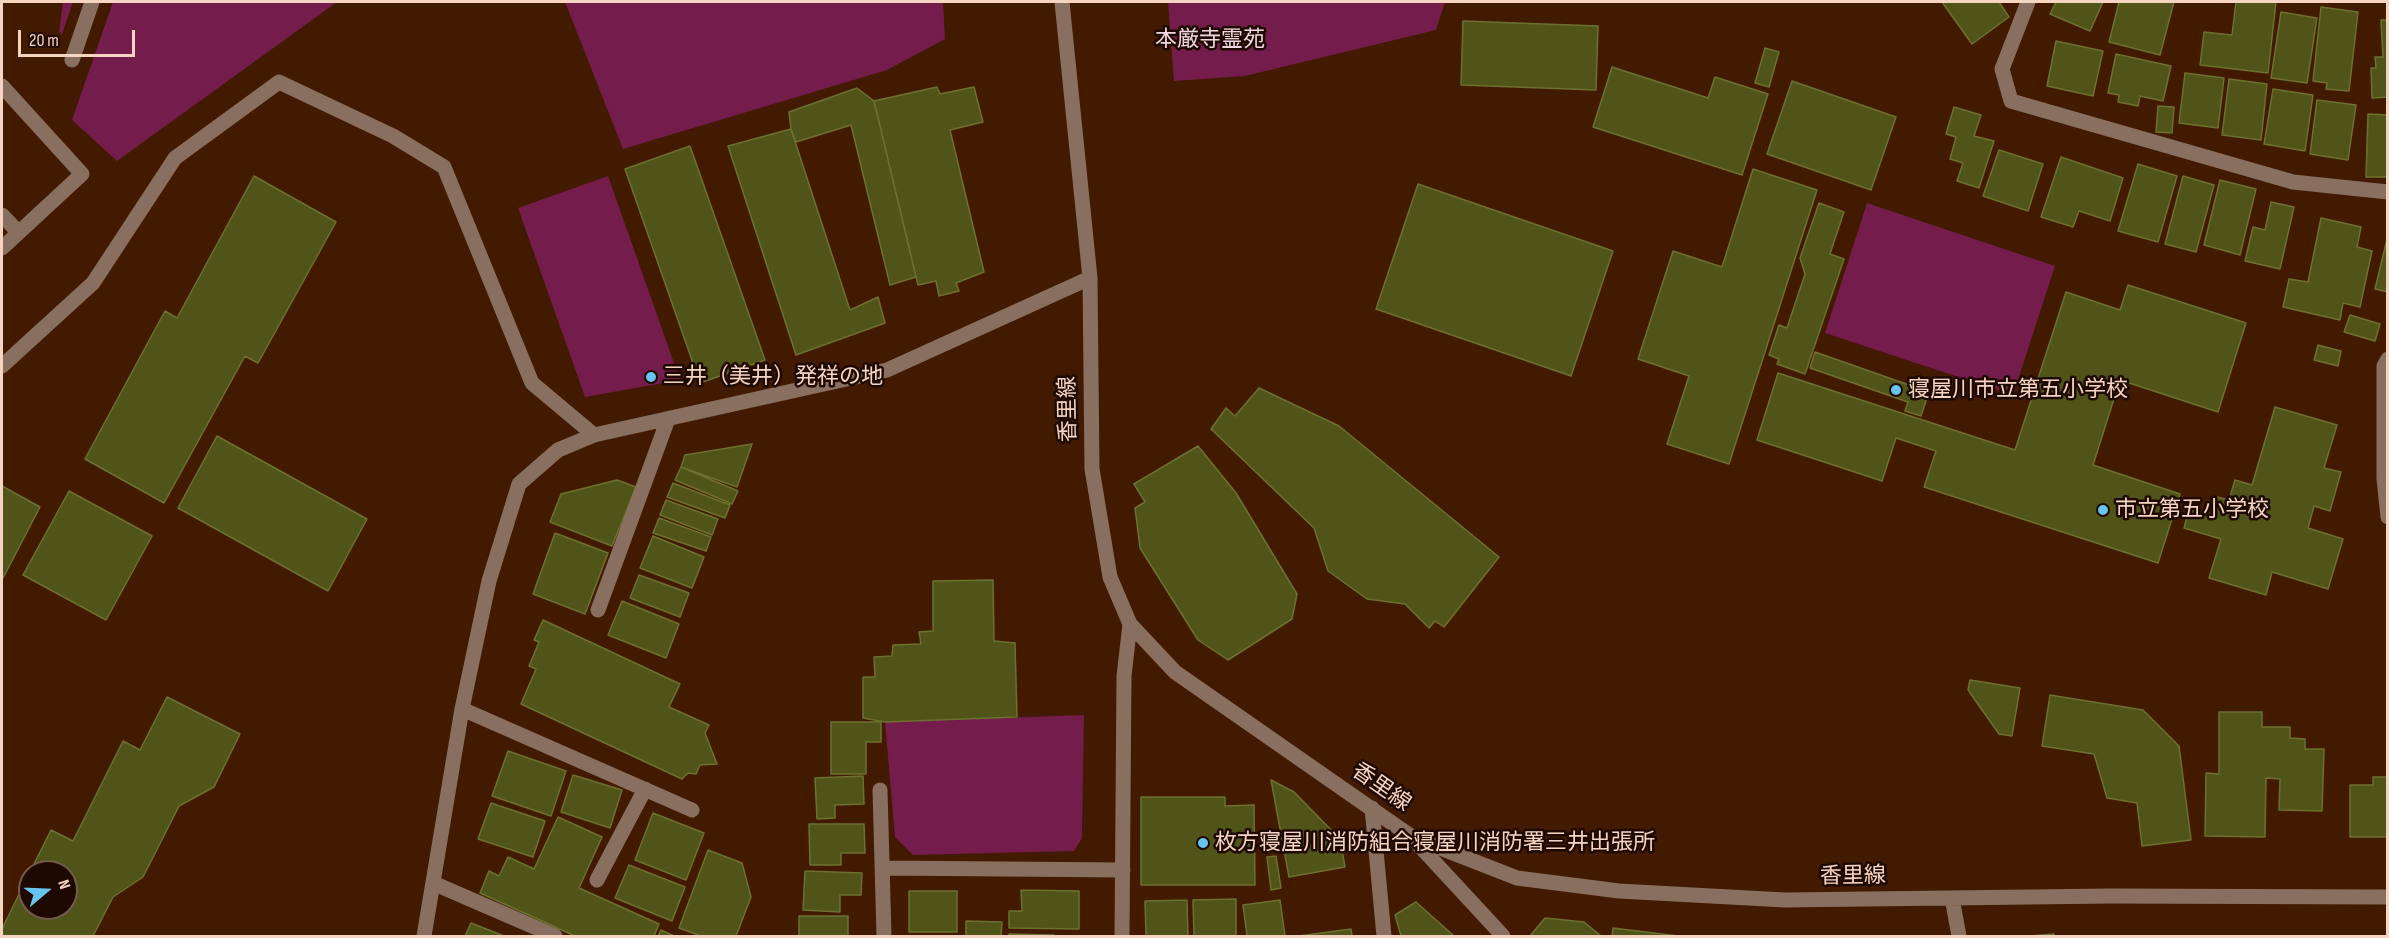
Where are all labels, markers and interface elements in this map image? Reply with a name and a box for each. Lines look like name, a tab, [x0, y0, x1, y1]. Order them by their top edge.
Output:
scale bar	[21, 18, 138, 56]
park label: 本厳寺霊苑	[1155, 27, 1265, 53]
text: 20 m	[29, 30, 59, 51]
place label: 三井（美井）発祥の地	[663, 364, 883, 390]
marker: 三井（美井）発祥の地	[644, 370, 658, 384]
street label: 香里線	[1055, 376, 1083, 442]
place label: 寝屋川市立第五小学校	[1908, 377, 2128, 403]
marker: 寝屋川市立第五小学校	[1889, 383, 1903, 397]
place label: 市立第五小学校	[2115, 497, 2269, 523]
marker: 市立第五小学校	[2096, 503, 2110, 517]
street label: 香里線	[1346, 758, 1416, 818]
place label: 枚方寝屋川消防組合寝屋川消防署三井出張所	[1215, 830, 1655, 856]
marker: 枚方寝屋川消防組合寝屋川消防署三井出張所	[1196, 836, 1210, 850]
north arrow	[18, 860, 78, 920]
street label: 香里線	[1820, 863, 1886, 891]
text: N	[53, 877, 74, 892]

